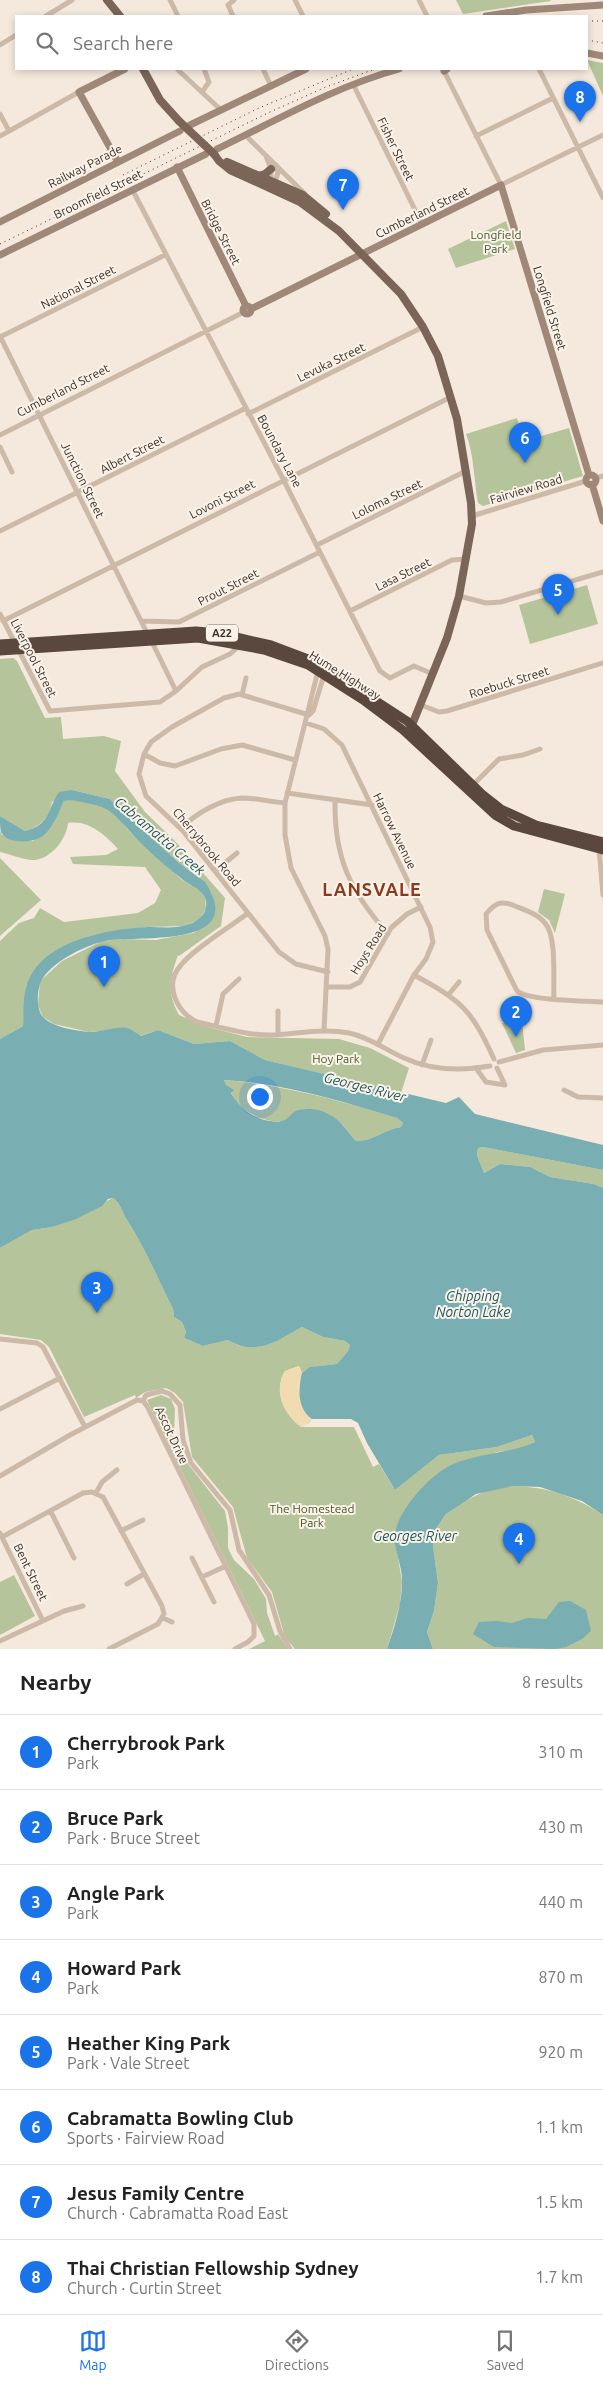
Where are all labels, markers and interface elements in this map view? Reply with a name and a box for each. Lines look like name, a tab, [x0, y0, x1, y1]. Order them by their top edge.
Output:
search box	[15, 15, 588, 70]
icon: search	[33, 29, 61, 57]
text: Search here	[73, 32, 173, 54]
pin: 8	[564, 81, 596, 122]
street label: Fisher Street	[375, 115, 417, 183]
street label: Railway Parade	[46, 142, 124, 190]
street label: Broomfield Street	[52, 167, 145, 221]
pin: 7	[327, 169, 359, 210]
street label: Cumberland Street	[373, 184, 471, 240]
street label: Bridge Street	[199, 197, 243, 267]
park label: Longfield Park	[470, 228, 522, 255]
street label: National Street	[39, 263, 118, 311]
street label: Longfield Street	[531, 264, 569, 352]
street label: Levuka Street	[295, 340, 367, 384]
street label: Cumberland Street	[15, 361, 112, 419]
street label: Boundary Lane	[255, 412, 305, 490]
pin: 6	[509, 422, 541, 463]
street label: Albert Street	[98, 432, 166, 476]
street label: Junction Street	[59, 440, 107, 520]
street label: Fairview Road	[488, 472, 564, 506]
street label: Loloma Street	[350, 476, 424, 522]
street label: Lovoni Street	[187, 477, 257, 521]
street label: Lasa Street	[373, 555, 433, 593]
street label: Prout Street	[195, 566, 261, 608]
pin: 5	[542, 574, 574, 615]
street label: Liverpool Street	[9, 617, 60, 700]
road number: A22	[206, 624, 238, 641]
street label: Hume Highway	[307, 648, 383, 702]
street label: Roebuck Street	[467, 664, 551, 700]
street label: Harrow Avenue	[371, 791, 419, 871]
water label: Cabramatta Creek	[112, 794, 209, 879]
street label: Cherrybrook Road	[171, 805, 243, 889]
district label: LANSVALE	[322, 879, 422, 899]
street label: Hoys Road	[347, 921, 389, 977]
pin: 1	[88, 946, 120, 987]
pin: 2	[500, 996, 532, 1037]
park label: Hoy Park	[312, 1052, 360, 1065]
water label: Georges River	[322, 1069, 408, 1105]
your location	[247, 1084, 273, 1110]
pin: 3	[81, 1272, 113, 1313]
water label: Chipping Norton Lake	[436, 1288, 510, 1320]
street label: Ascot Drive	[153, 1404, 191, 1466]
park label: The Homestead Park	[270, 1502, 354, 1529]
pin: 4	[503, 1523, 535, 1564]
water label: Georges River	[373, 1528, 458, 1544]
street label: Bent Street	[12, 1541, 51, 1603]
text: Nearby	[20, 1670, 91, 1694]
text: 8 results	[522, 1673, 583, 1691]
text: Cherrybrook Park	[67, 1732, 225, 1754]
text: 1	[31, 1743, 41, 1761]
text: 310 m	[538, 1743, 583, 1761]
text: Park	[67, 1754, 99, 1772]
text: Bruce Park	[67, 1807, 163, 1829]
text: 2	[31, 1818, 41, 1836]
text: 430 m	[538, 1818, 583, 1836]
text: Park · Bruce Street	[67, 1829, 200, 1847]
text: Angle Park	[67, 1882, 164, 1904]
text: 3	[31, 1893, 41, 1911]
text: 440 m	[538, 1893, 583, 1911]
text: Park	[67, 1904, 99, 1922]
text: Howard Park	[67, 1957, 181, 1979]
text: 4	[31, 1968, 41, 1986]
text: 870 m	[538, 1968, 583, 1986]
text: Park	[67, 1979, 99, 1997]
text: Heather King Park	[67, 2032, 230, 2054]
text: 5	[31, 2043, 41, 2061]
text: 920 m	[538, 2043, 583, 2061]
text: Park · Vale Street	[67, 2054, 190, 2072]
text: Cabramatta Bowling Club	[67, 2107, 294, 2129]
text: 6	[31, 2118, 41, 2136]
text: 1.1 km	[535, 2118, 583, 2136]
text: Sports · Fairview Road	[67, 2129, 225, 2147]
text: Jesus Family Centre	[67, 2182, 245, 2204]
text: 7	[31, 2193, 41, 2211]
text: 1.5 km	[535, 2193, 583, 2211]
text: Church · Cabramatta Road East	[67, 2204, 288, 2222]
text: Thai Christian Fellowship Sydney	[67, 2257, 359, 2279]
text: 8	[31, 2268, 41, 2286]
text: 1.7 km	[535, 2268, 583, 2286]
text: Church · Curtin Street	[67, 2279, 221, 2297]
tab: Map	[79, 2327, 107, 2373]
tab: Directions	[265, 2327, 329, 2373]
tab: Saved	[487, 2327, 524, 2373]

